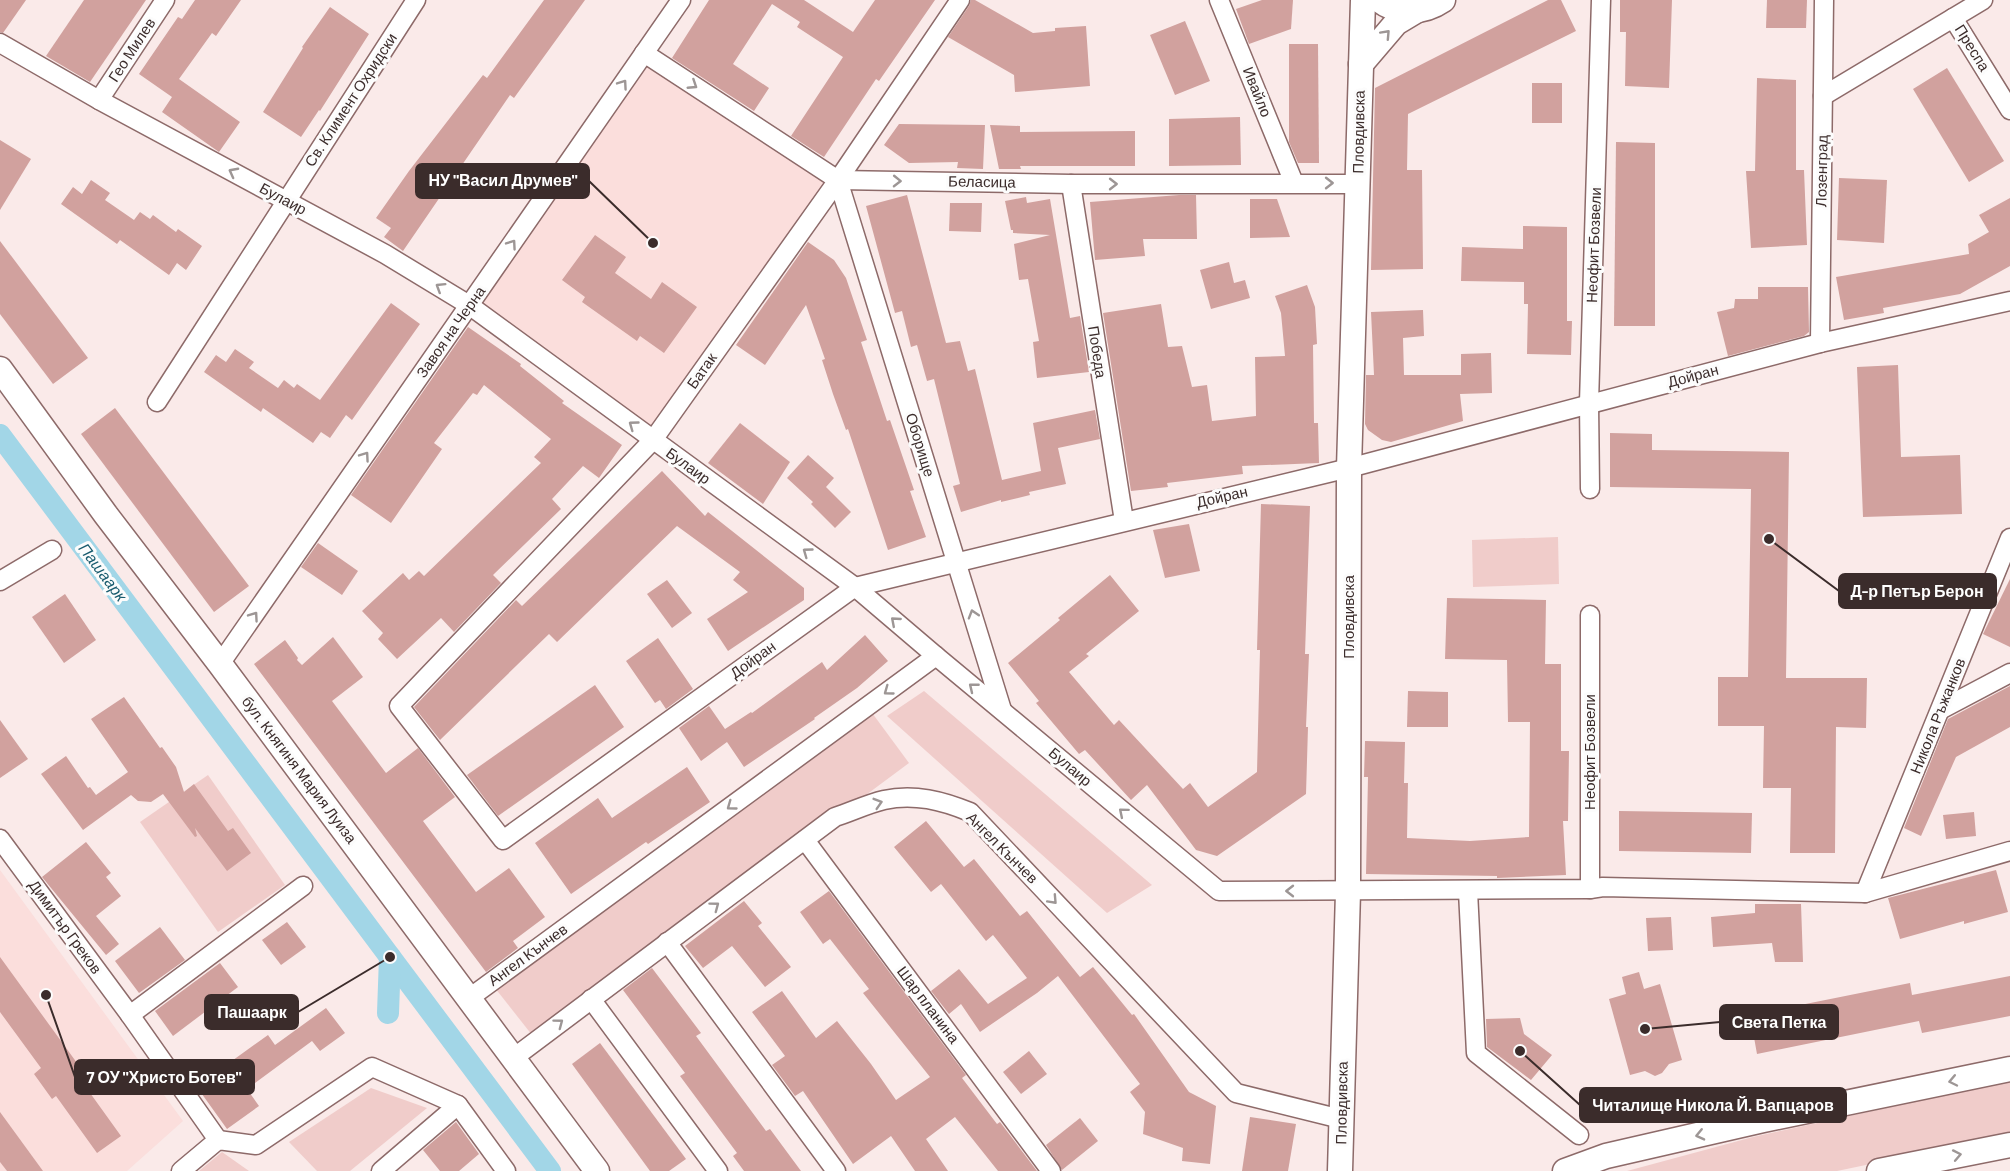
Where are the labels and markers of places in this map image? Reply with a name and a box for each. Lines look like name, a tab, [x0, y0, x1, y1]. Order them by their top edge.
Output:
callout: НУ "Васил Друмев"	[416, 164, 589, 198]
callout: Д-р Петър Берон	[1839, 574, 1996, 608]
callout: Пашаарк	[205, 995, 298, 1029]
callout: Света Петка	[1720, 1005, 1838, 1039]
callout: 7 ОУ "Христо Ботев"	[75, 1060, 254, 1094]
callout: Читалище Никола Й. Вапцаров	[1580, 1088, 1846, 1122]

